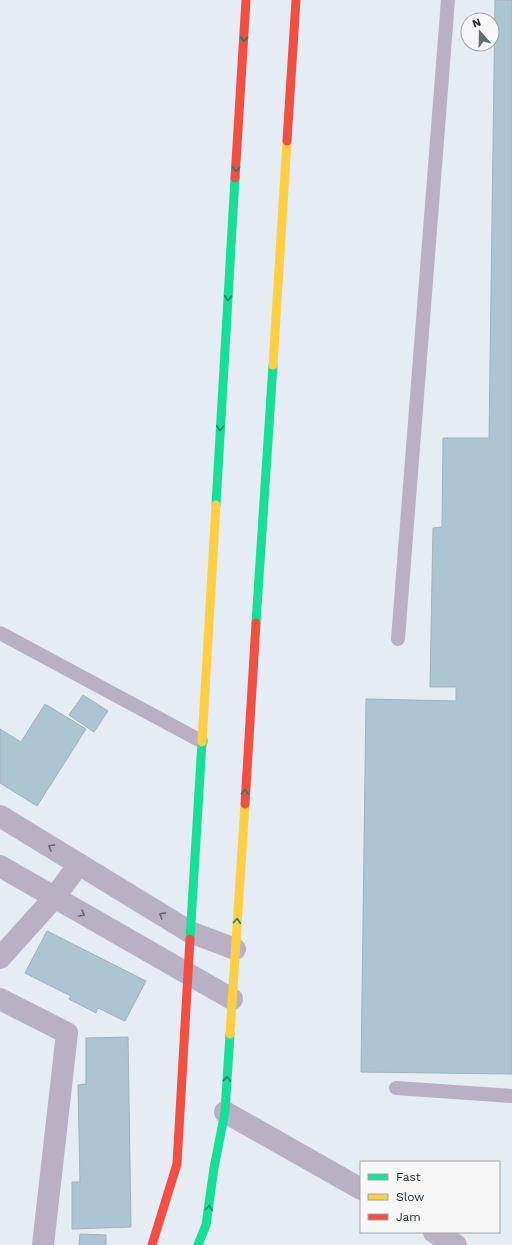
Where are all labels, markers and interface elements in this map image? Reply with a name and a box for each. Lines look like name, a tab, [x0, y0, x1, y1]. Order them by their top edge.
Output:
north arrow	[460, 12, 500, 52]
text: N	[471, 16, 483, 31]
one-way arrow	[239, 36, 248, 42]
one-way arrow	[231, 166, 240, 172]
one-way arrow	[224, 295, 232, 301]
one-way arrow	[216, 425, 225, 431]
one-way arrow	[241, 789, 250, 795]
one-way arrow	[48, 844, 55, 851]
one-way arrow	[78, 909, 85, 916]
one-way arrow	[159, 912, 166, 919]
one-way arrow	[232, 918, 241, 924]
one-way arrow	[223, 1076, 232, 1082]
legend	[360, 1161, 500, 1233]
text: Fast	[396, 1170, 421, 1184]
text: Slow	[396, 1190, 424, 1204]
one-way arrow	[204, 1205, 213, 1211]
text: Jam	[396, 1210, 421, 1224]

